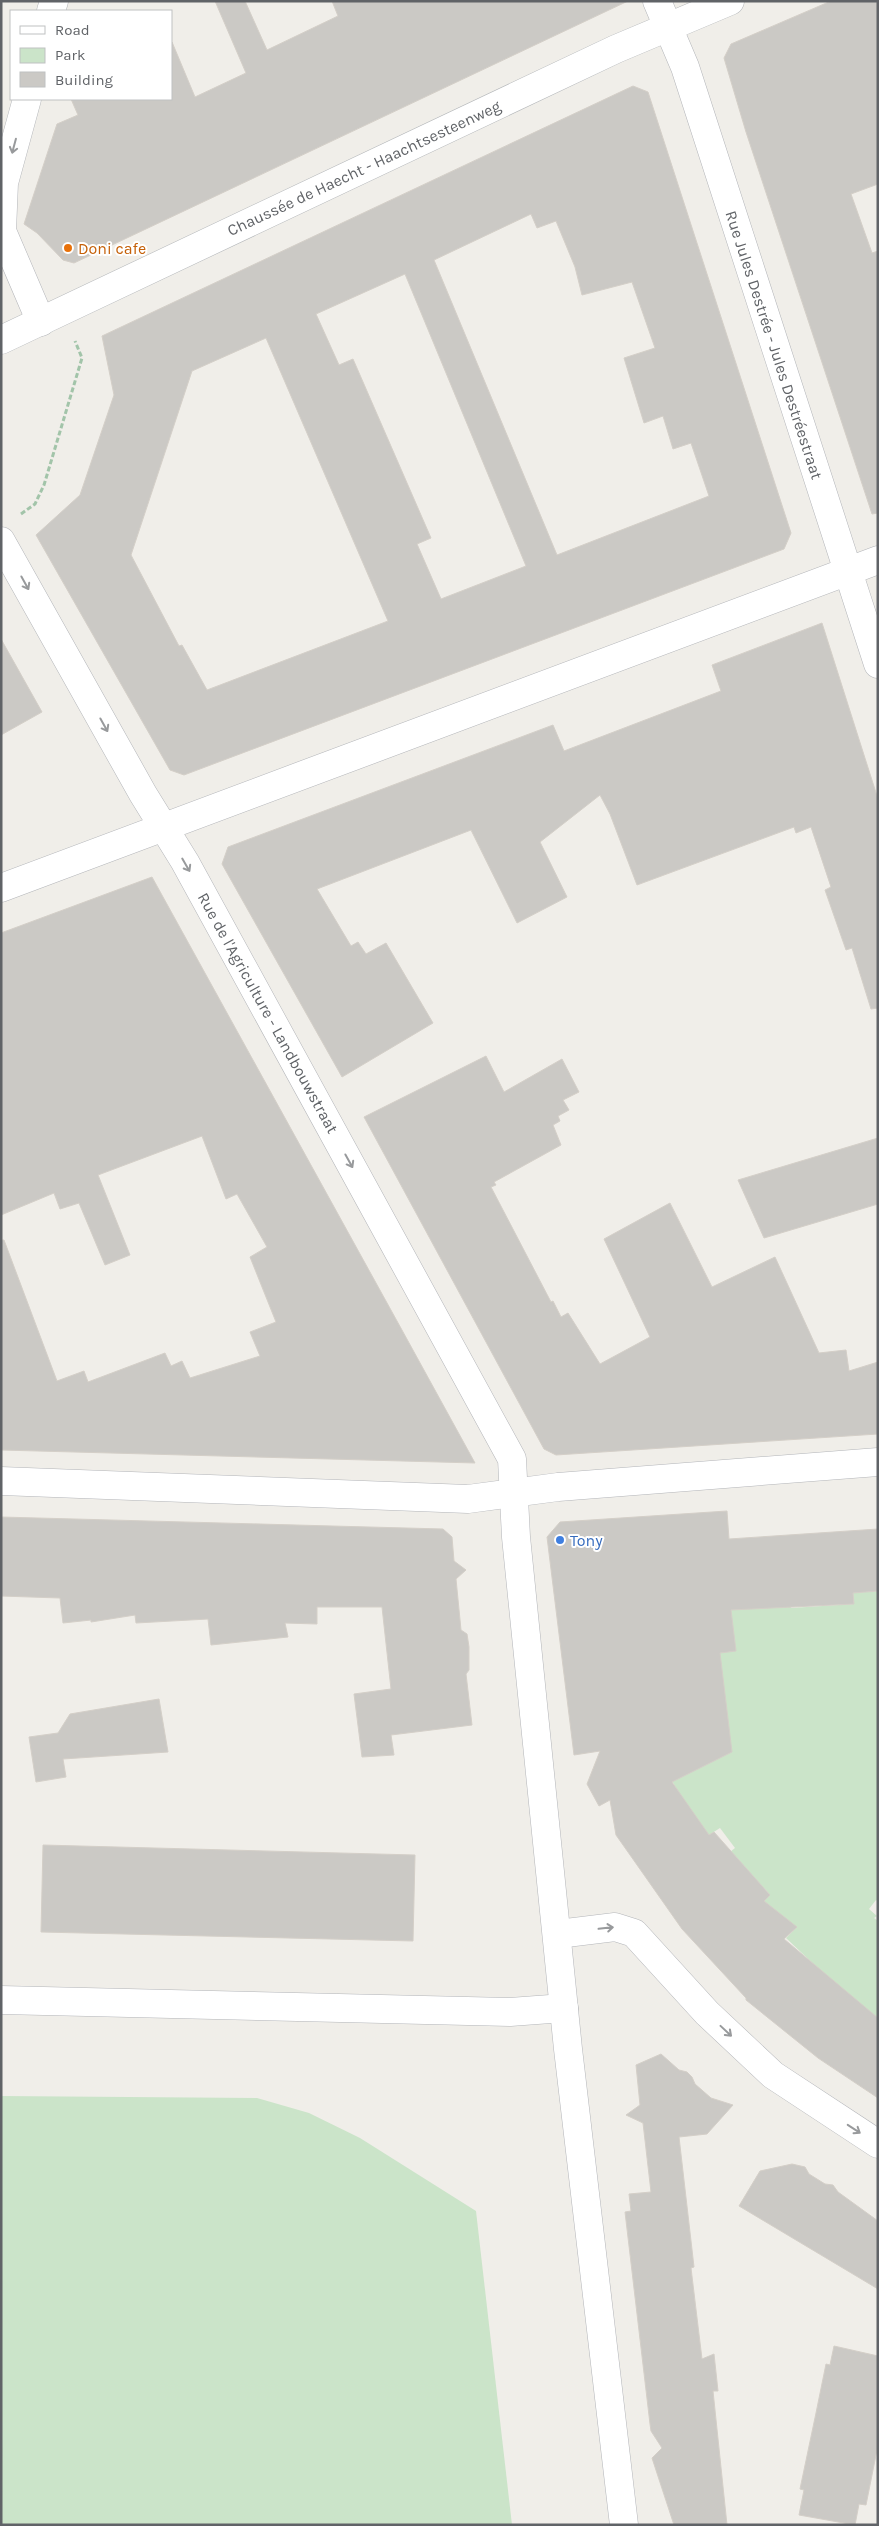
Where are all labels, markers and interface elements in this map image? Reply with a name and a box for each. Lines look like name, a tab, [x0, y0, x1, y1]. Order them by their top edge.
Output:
legend	[10, 10, 172, 100]
text: Road	[55, 21, 90, 39]
text: Park	[55, 46, 85, 64]
text: Building	[55, 71, 113, 89]
street label: Chaussée de Haecht - Haachtsesteenweg	[224, 96, 504, 240]
one-way arrow	[9, 137, 19, 153]
street label: Rue Jules Destrée - Jules Destréestraat	[721, 208, 827, 482]
place label: Doni cafe	[78, 239, 146, 258]
marker: Doni cafe	[62, 242, 74, 254]
one-way arrow	[21, 575, 30, 590]
one-way arrow	[100, 717, 110, 732]
one-way arrow	[181, 858, 191, 873]
street label: Rue de l'Agriculture - Landbouwstraat	[194, 889, 342, 1137]
one-way arrow	[344, 1153, 354, 1168]
place label: Tony	[570, 1531, 603, 1550]
marker: Tony	[554, 1534, 566, 1546]
one-way arrow	[598, 1923, 614, 1933]
one-way arrow	[719, 2025, 732, 2037]
one-way arrow	[847, 2124, 861, 2134]

